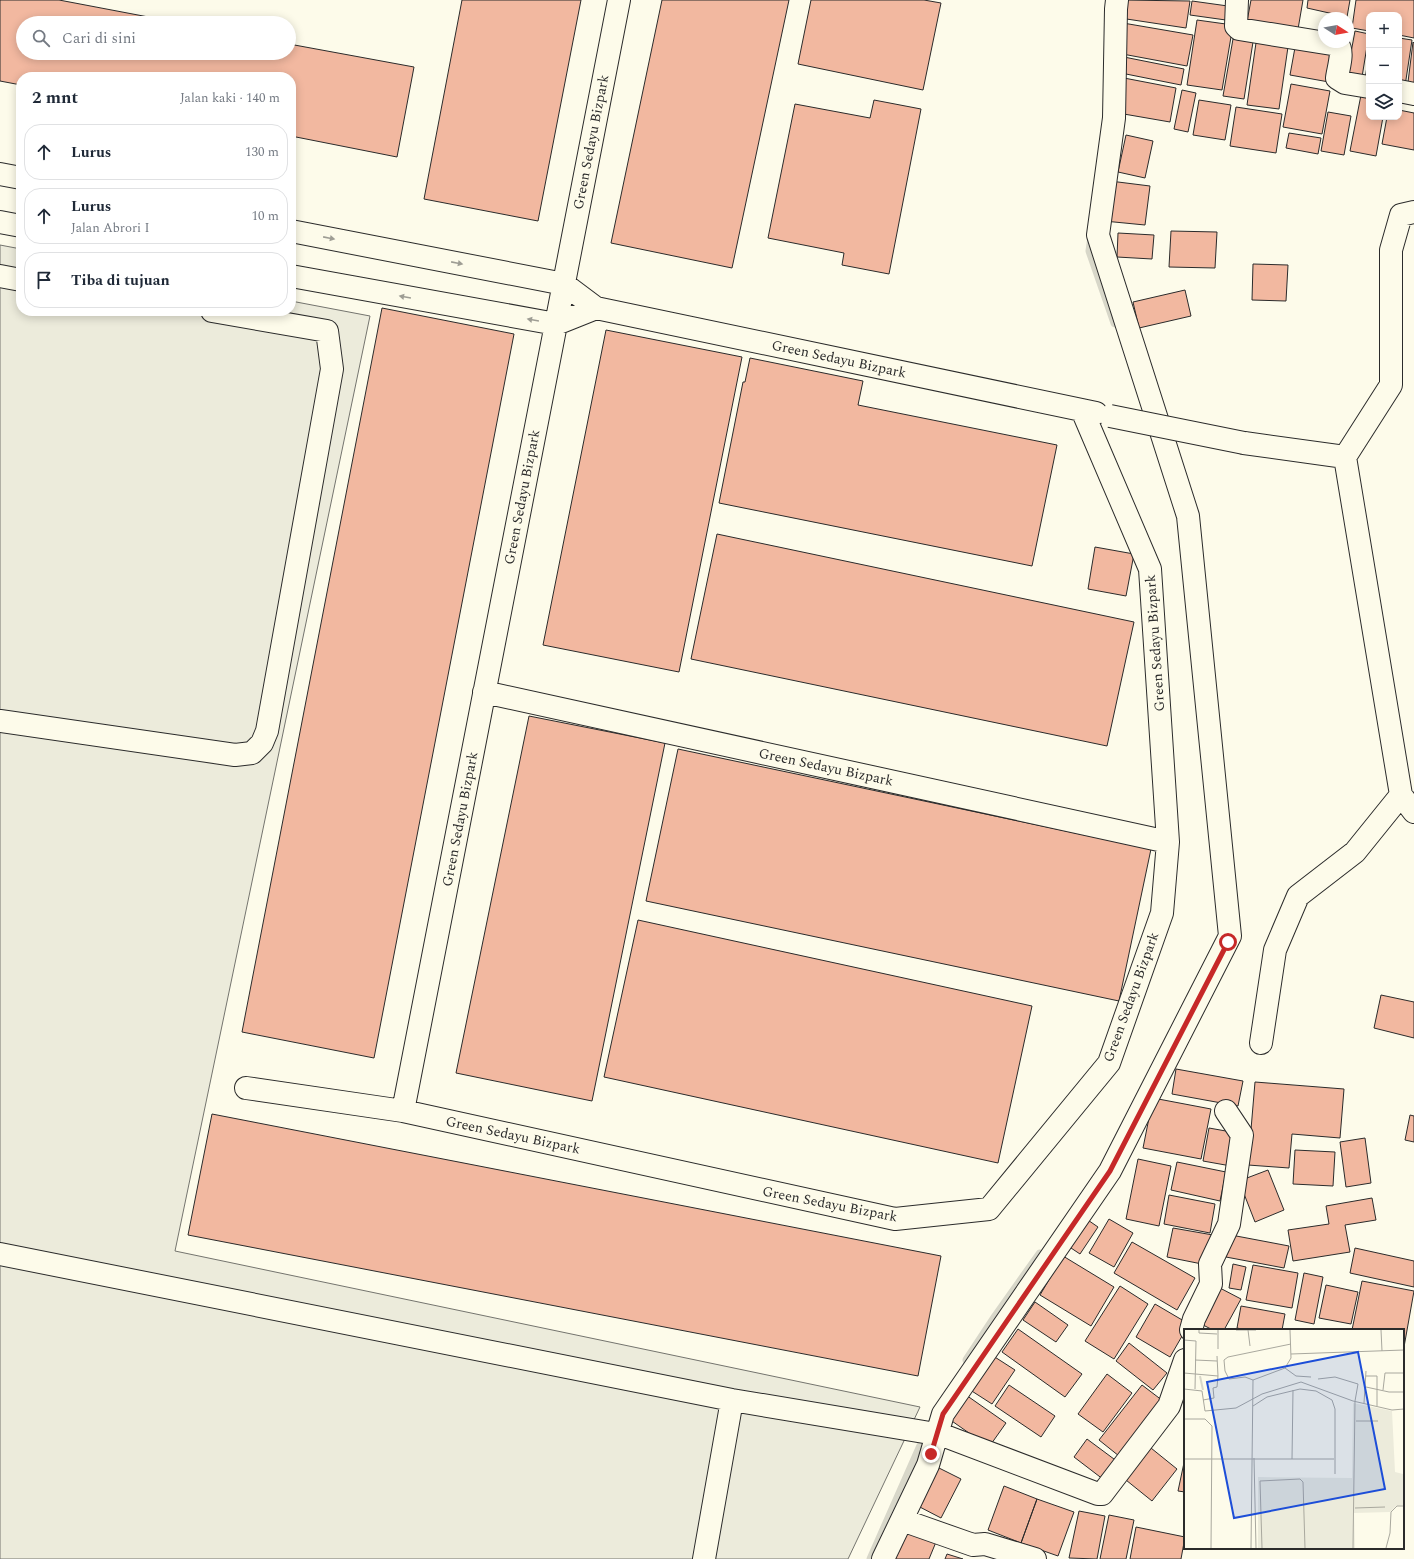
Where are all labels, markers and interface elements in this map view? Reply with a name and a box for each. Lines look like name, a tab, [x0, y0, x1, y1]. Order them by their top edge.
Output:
north arrow	[1318, 12, 1354, 48]
map controls	[1366, 12, 1402, 120]
button: +	[1366, 12, 1402, 48]
search box	[16, 16, 296, 60]
icon: search	[30, 27, 52, 49]
text: Cari di sini	[62, 27, 136, 50]
button: −	[1366, 48, 1402, 84]
street label: Green Sedayu Bizpark	[568, 72, 614, 211]
button: layers	[1366, 84, 1402, 120]
text: 2 mnt	[32, 85, 78, 111]
text: Jalan kaki · 140 m	[180, 88, 280, 108]
icon: ahead	[33, 141, 55, 163]
text: Lurus	[71, 141, 111, 164]
text: 130 m	[245, 142, 279, 162]
text: Lurus	[71, 195, 111, 218]
icon: ahead	[33, 205, 55, 227]
text: 10 m	[252, 206, 279, 226]
text: Jalan Abrori I	[71, 218, 149, 238]
one-way arrow	[323, 236, 335, 242]
one-way arrow	[451, 260, 463, 266]
icon: arrive	[33, 269, 55, 291]
text: Tiba di tujuan	[71, 269, 170, 292]
one-way arrow	[399, 293, 411, 299]
one-way arrow	[527, 317, 539, 323]
street label: Green Sedayu Bizpark	[770, 334, 908, 384]
street label: Green Sedayu Bizpark	[499, 427, 545, 566]
street label: Green Sedayu Bizpark	[1140, 574, 1170, 712]
street label: Green Sedayu Bizpark	[757, 742, 895, 792]
street label: Green Sedayu Bizpark	[437, 749, 483, 888]
street label: Green Sedayu Bizpark	[1098, 929, 1164, 1065]
route start	[1219, 933, 1237, 951]
street label: Green Sedayu Bizpark	[444, 1110, 582, 1160]
street label: Green Sedayu Bizpark	[761, 1181, 900, 1227]
inset map	[1184, 1329, 1404, 1549]
route end	[922, 1445, 940, 1463]

